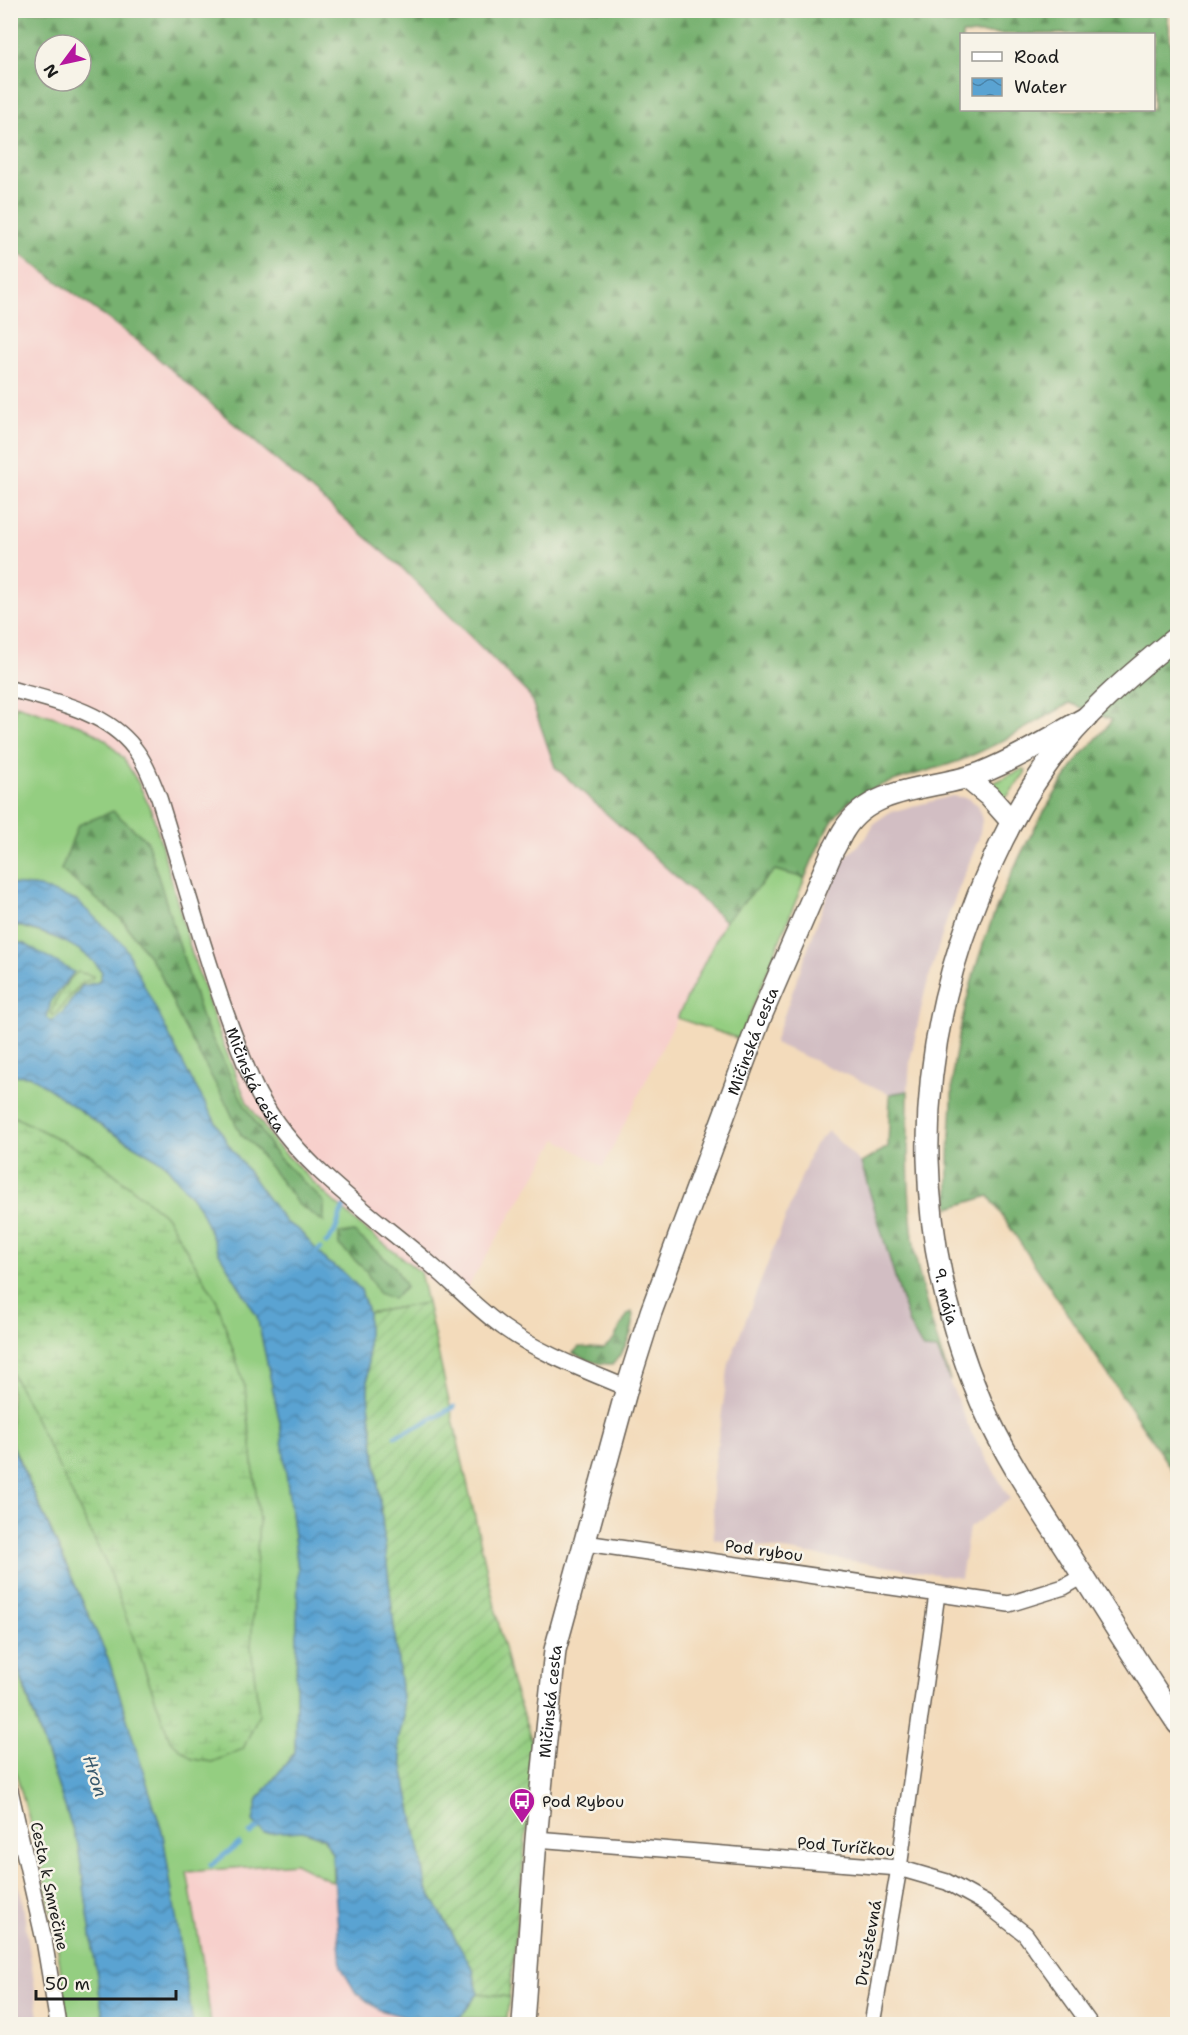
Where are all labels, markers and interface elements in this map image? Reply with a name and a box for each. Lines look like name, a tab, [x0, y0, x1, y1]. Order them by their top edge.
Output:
north arrow	[33, 33, 93, 93]
legend	[960, 33, 1155, 111]
text: Road	[1014, 45, 1059, 69]
text: N	[39, 60, 63, 82]
text: Water	[1014, 75, 1067, 99]
street label: Mičinská cesta	[722, 984, 783, 1098]
street label: Mičinská cesta	[221, 1024, 290, 1136]
street label: 9. mája	[929, 1266, 963, 1327]
street label: Pod rybou	[724, 1535, 804, 1566]
street label: Mičinská cesta	[534, 1642, 567, 1759]
water label: Hron	[77, 1752, 113, 1800]
bus stop icon: Pod Rybou	[507, 1786, 537, 1824]
place label: Pod Rybou	[542, 1791, 624, 1812]
street label: Cesta k Smrečine	[26, 1820, 73, 1952]
street label: Pod Turíčkou	[796, 1832, 896, 1861]
street label: Družstevná	[851, 1898, 886, 1988]
scale bar	[36, 1963, 176, 2001]
text: 50 m	[45, 1972, 90, 1996]

